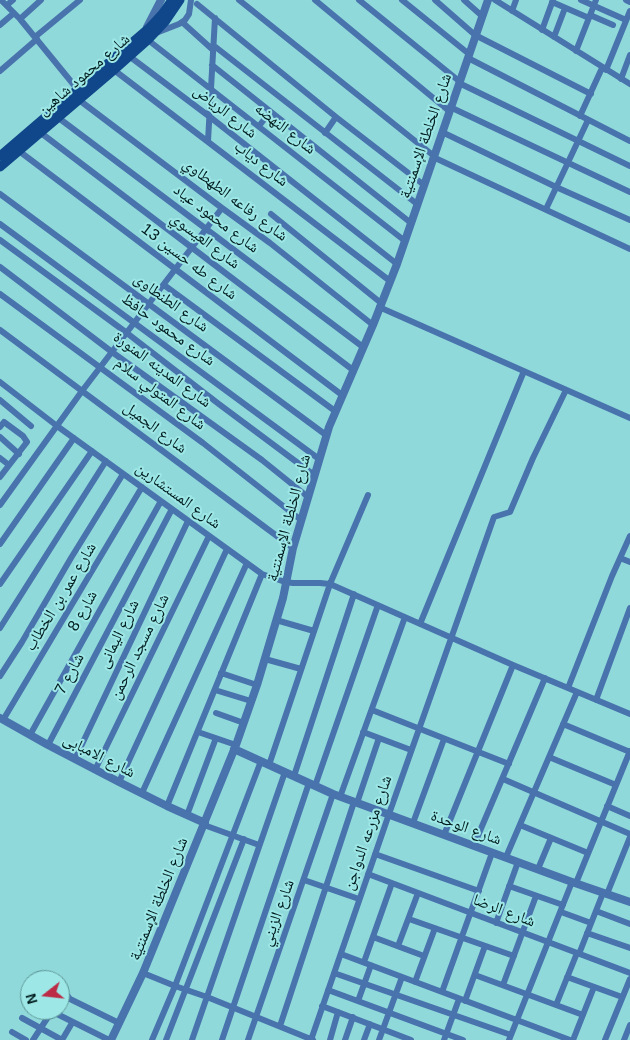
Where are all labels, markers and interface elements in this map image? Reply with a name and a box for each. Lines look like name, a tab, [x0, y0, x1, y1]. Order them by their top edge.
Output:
street label: شارع محمود شاهين	[34, 30, 134, 120]
street label: شارع الخلطة الإسمنتية	[396, 71, 456, 201]
street label: شارع الرياض	[189, 81, 261, 143]
street label: شارع النهضه	[251, 99, 319, 159]
street label: شارع دياب	[230, 137, 292, 191]
street label: شارع رفاعه الطهطاوي	[179, 154, 291, 246]
street label: شارع محمود عياد	[169, 180, 263, 258]
street label: شارع العيسوي	[166, 209, 244, 273]
street label: شارع طه حسين 13	[137, 220, 241, 304]
street label: شارع الطنطاوى	[130, 269, 212, 337]
street label: شارع محمود حافظ	[117, 290, 219, 370]
street label: شارع المدينه المنورة	[109, 328, 215, 412]
street label: شارع المتولي سلام	[111, 354, 209, 434]
street label: شارع الجميل	[119, 398, 191, 458]
street label: شارع الخلطة الإسمنتية	[263, 452, 315, 584]
street label: شارع المستشارين	[132, 459, 224, 533]
street label: شارع عمر بن الخطاب	[21, 539, 101, 655]
street label: شارع 8	[64, 587, 102, 635]
street label: شارع مسجد الرحمن	[106, 591, 174, 703]
street label: شارع اليمانى	[94, 597, 144, 671]
street label: شارع 7	[51, 650, 89, 698]
street label: شارع الامبابى	[60, 730, 138, 782]
street label: شارع مزرعه الدواجن	[339, 773, 397, 893]
street label: شارع الوحدة	[428, 806, 504, 850]
street label: شارع الخلطة الإسمنتية	[126, 835, 192, 963]
street label: شارع الزيني	[257, 877, 299, 949]
street label: شارع الرضا	[470, 890, 538, 932]
north arrow	[20, 970, 70, 1020]
text: N	[22, 992, 41, 1006]

